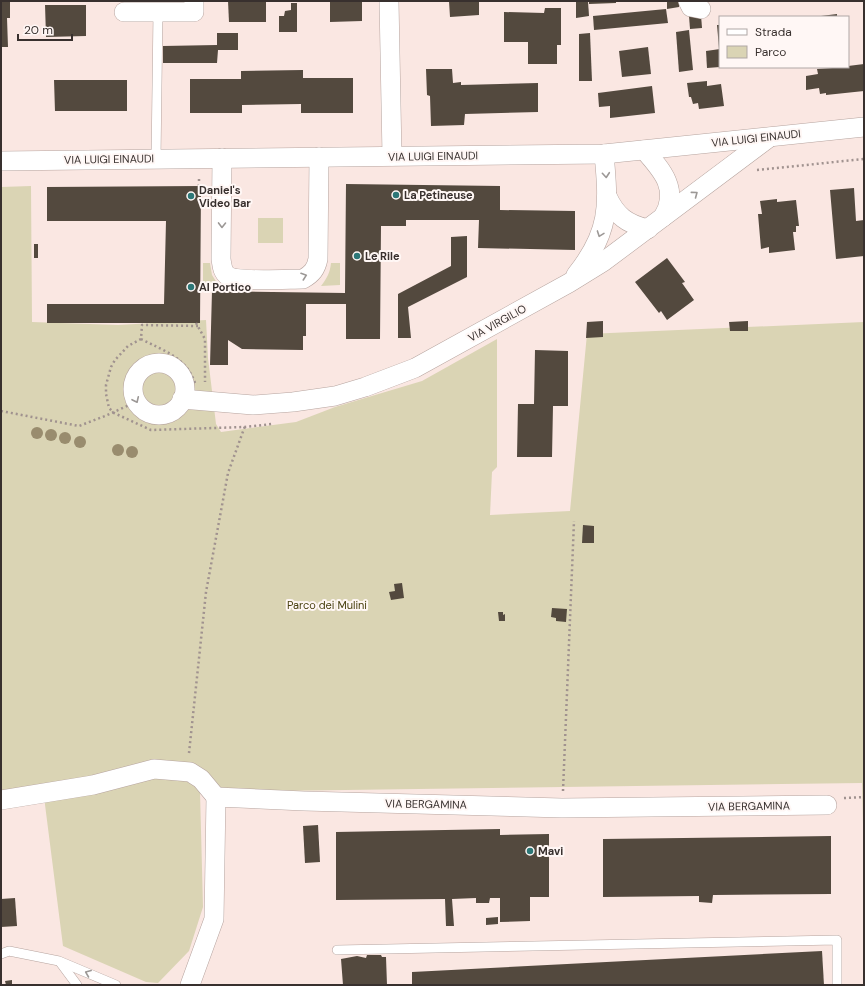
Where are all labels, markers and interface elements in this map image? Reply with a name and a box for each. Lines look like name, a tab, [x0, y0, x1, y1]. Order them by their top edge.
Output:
scale bar	[18, 16, 72, 42]
legend	[719, 16, 849, 68]
text: 20 m	[24, 22, 53, 38]
text: Strada	[755, 24, 792, 40]
text: Parco	[755, 44, 786, 60]
street label: VIA LUIGI EINAUDI	[711, 126, 801, 150]
street label: VIA LUIGI EINAUDI	[388, 148, 478, 164]
street label: VIA LUIGI EINAUDI	[64, 151, 154, 167]
one-way arrow	[601, 172, 610, 178]
place label: Daniel's Video Bar	[199, 183, 251, 210]
place label: La Petineuse	[404, 188, 473, 202]
marker: La Petineuse	[391, 190, 401, 200]
marker: Daniel's Video Bar	[186, 191, 196, 201]
one-way arrow	[690, 191, 697, 198]
one-way arrow	[218, 222, 226, 228]
one-way arrow	[597, 230, 605, 237]
place label: Le Rile	[365, 249, 400, 263]
marker: Le Rile	[352, 251, 362, 261]
one-way arrow	[301, 273, 308, 281]
place label: Al Portico	[199, 280, 251, 294]
marker: Al Portico	[186, 282, 196, 292]
street label: VIA VIRGILIO	[465, 301, 529, 345]
one-way arrow	[131, 396, 139, 403]
park label: Parco dei Mulini	[287, 598, 367, 612]
street label: VIA BERGAMINA	[385, 796, 467, 812]
street label: VIA BERGAMINA	[708, 798, 790, 814]
place label: Mavi	[538, 844, 563, 858]
marker: Mavi	[525, 846, 535, 856]
one-way arrow	[84, 970, 92, 978]

